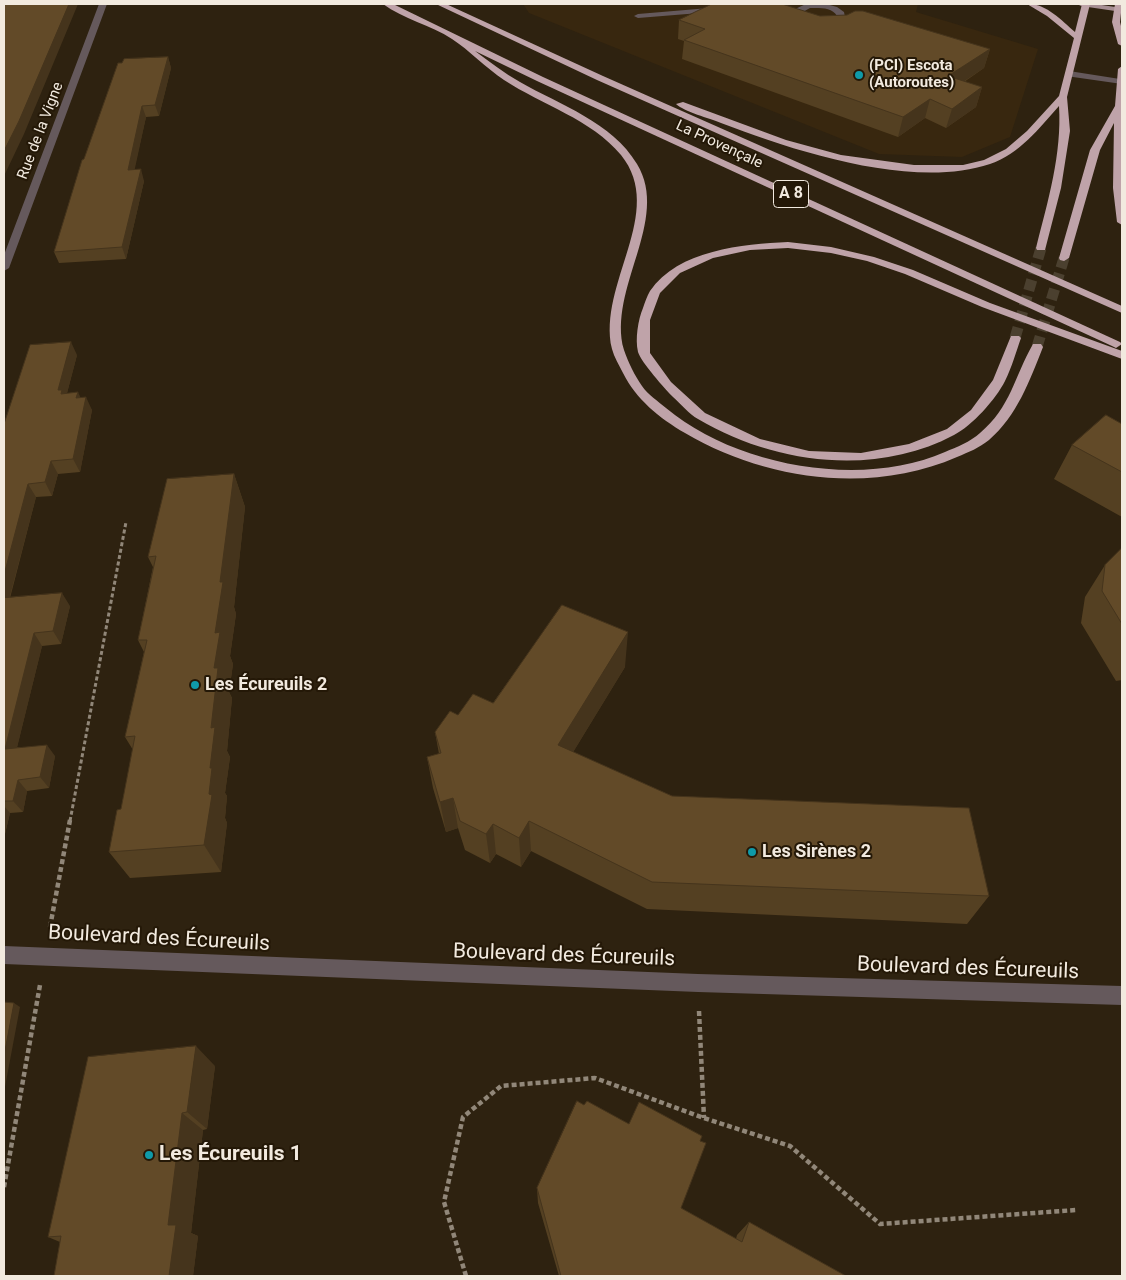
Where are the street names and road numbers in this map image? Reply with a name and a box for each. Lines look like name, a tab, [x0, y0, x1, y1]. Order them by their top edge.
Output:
street label: Rue de la Vigne	[14, 80, 68, 182]
street label: La Provençale	[673, 117, 765, 173]
road number: A 8	[774, 180, 808, 208]
street label: Boulevard des Écureuils	[47, 921, 271, 957]
street label: Boulevard des Écureuils	[453, 940, 675, 972]
street label: Boulevard des Écureuils	[857, 953, 1079, 985]

